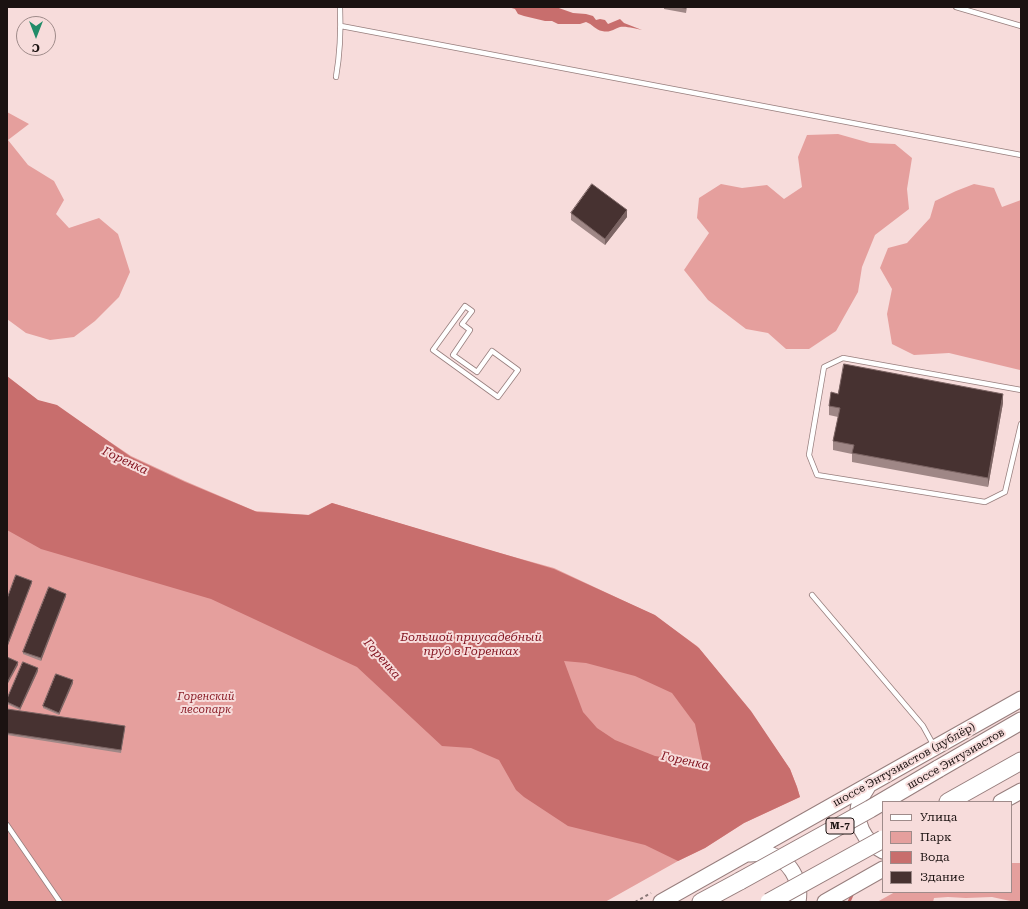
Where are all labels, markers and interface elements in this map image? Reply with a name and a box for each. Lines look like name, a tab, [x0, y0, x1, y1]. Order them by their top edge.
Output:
north arrow	[16, 16, 56, 56]
text: С	[32, 41, 40, 54]
water label: Горенка	[100, 444, 150, 478]
water label: Большой приусадебный пруд в Горенках	[400, 630, 542, 658]
water label: Горенка	[361, 636, 403, 682]
park label: Горенский лесопарк	[177, 690, 235, 716]
street label: шоссе Энтузиастов (дублёр)	[830, 720, 978, 810]
street label: шоссе Энтузиастов	[905, 726, 1007, 792]
water label: Горенка	[660, 749, 710, 773]
legend	[882, 801, 1012, 893]
text: Улица	[920, 810, 957, 824]
road number: М-7	[826, 818, 854, 834]
text: Парк	[920, 830, 952, 844]
text: Вода	[920, 850, 949, 864]
text: Здание	[920, 870, 964, 884]

